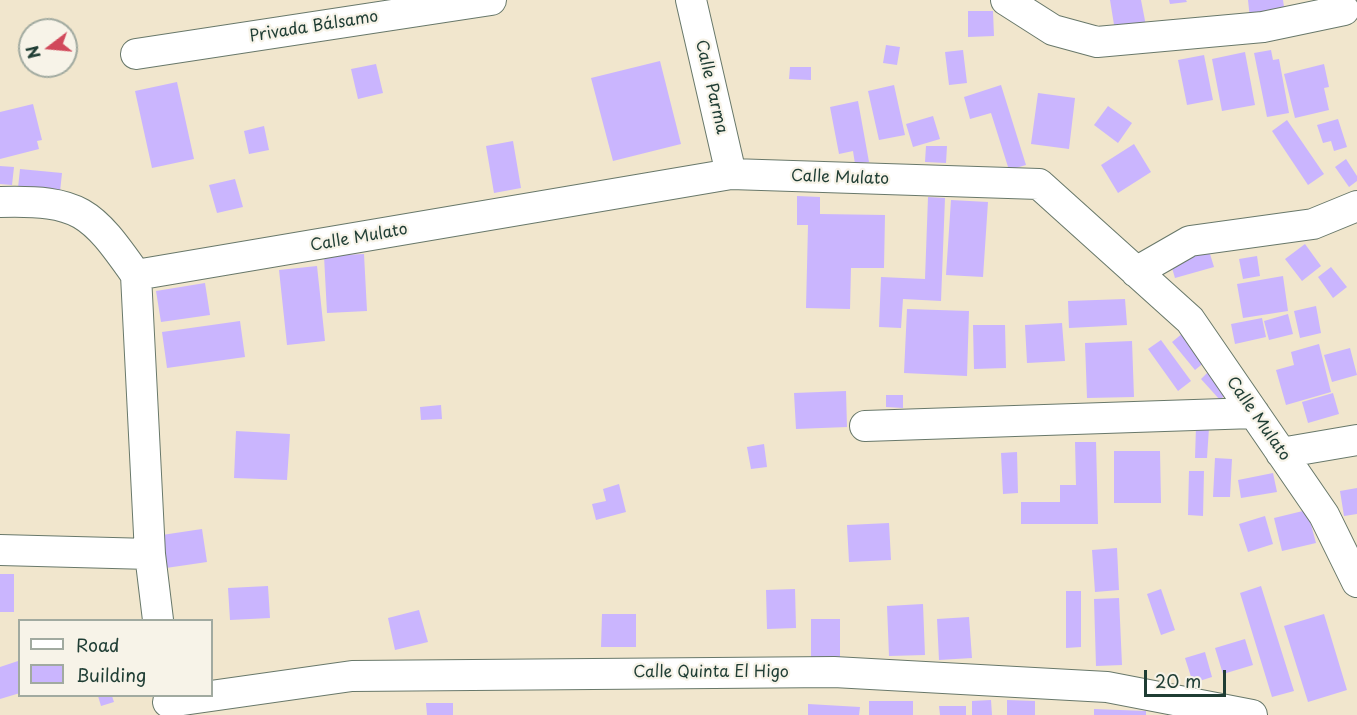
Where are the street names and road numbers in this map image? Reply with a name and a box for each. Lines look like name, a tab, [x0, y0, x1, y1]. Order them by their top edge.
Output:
street label: Privada Bálsamo	[248, 7, 380, 47]
street label: Calle Parma	[691, 38, 731, 136]
street label: Calle Mulato	[791, 167, 889, 189]
street label: Calle Mulato	[309, 220, 409, 256]
street label: Calle Mulato	[1222, 373, 1294, 465]
street label: Calle Quinta El Higo	[633, 663, 789, 683]

